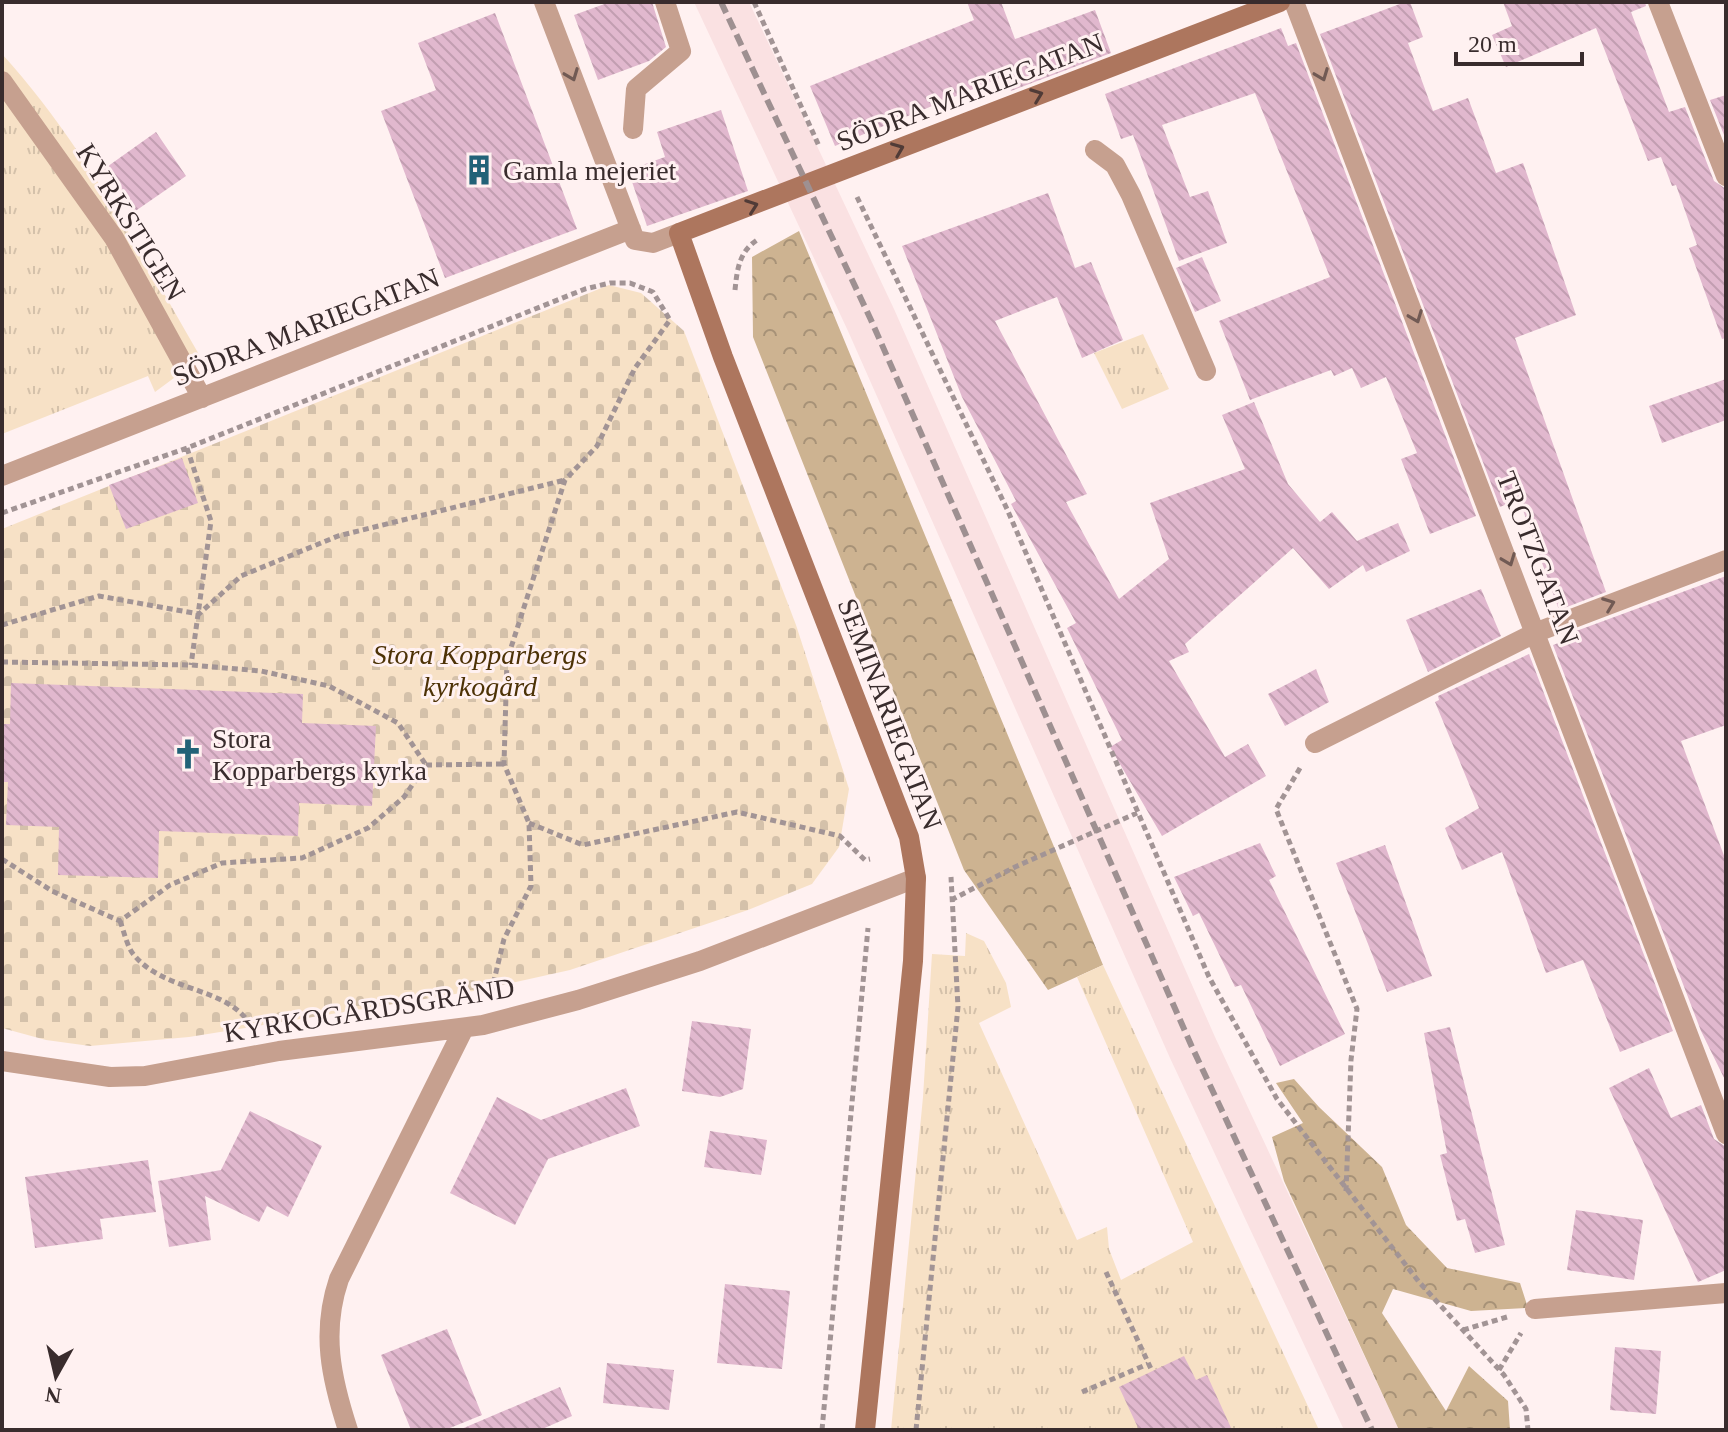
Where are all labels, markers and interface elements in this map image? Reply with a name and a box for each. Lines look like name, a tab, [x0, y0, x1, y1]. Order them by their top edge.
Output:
scale bar	[1456, 16, 1582, 66]
street label: SÖDRA MARIEGATAN	[832, 27, 1108, 157]
text: 20 m	[1468, 31, 1517, 57]
one-way arrow	[562, 67, 579, 81]
one-way arrow	[1312, 67, 1329, 81]
one-way arrow	[1030, 88, 1044, 105]
street label: KYRKSTIGEN	[70, 138, 192, 306]
one-way arrow	[890, 143, 904, 159]
building icon: Gamla mejeriet	[462, 153, 496, 187]
place label: Gamla mejeriet	[503, 155, 677, 186]
one-way arrow	[745, 199, 759, 216]
street label: SÖDRA MARIEGATAN	[168, 262, 444, 392]
one-way arrow	[1406, 310, 1422, 324]
street label: TROTZGATAN	[1491, 467, 1585, 649]
one-way arrow	[1499, 552, 1516, 566]
street label: SEMINARIEGATAN	[832, 594, 948, 834]
one-way arrow	[1602, 597, 1616, 614]
park label: Stora Kopparbergs kyrkogård	[373, 639, 587, 702]
place label: Stora Kopparbergs kyrka	[212, 723, 427, 786]
church icon: Stora Kopparbergs kyrka	[171, 737, 205, 771]
street label: KYRKOGÅRDSGRÄND	[221, 972, 517, 1048]
north arrow	[16, 1336, 96, 1416]
text: N	[44, 1382, 63, 1409]

